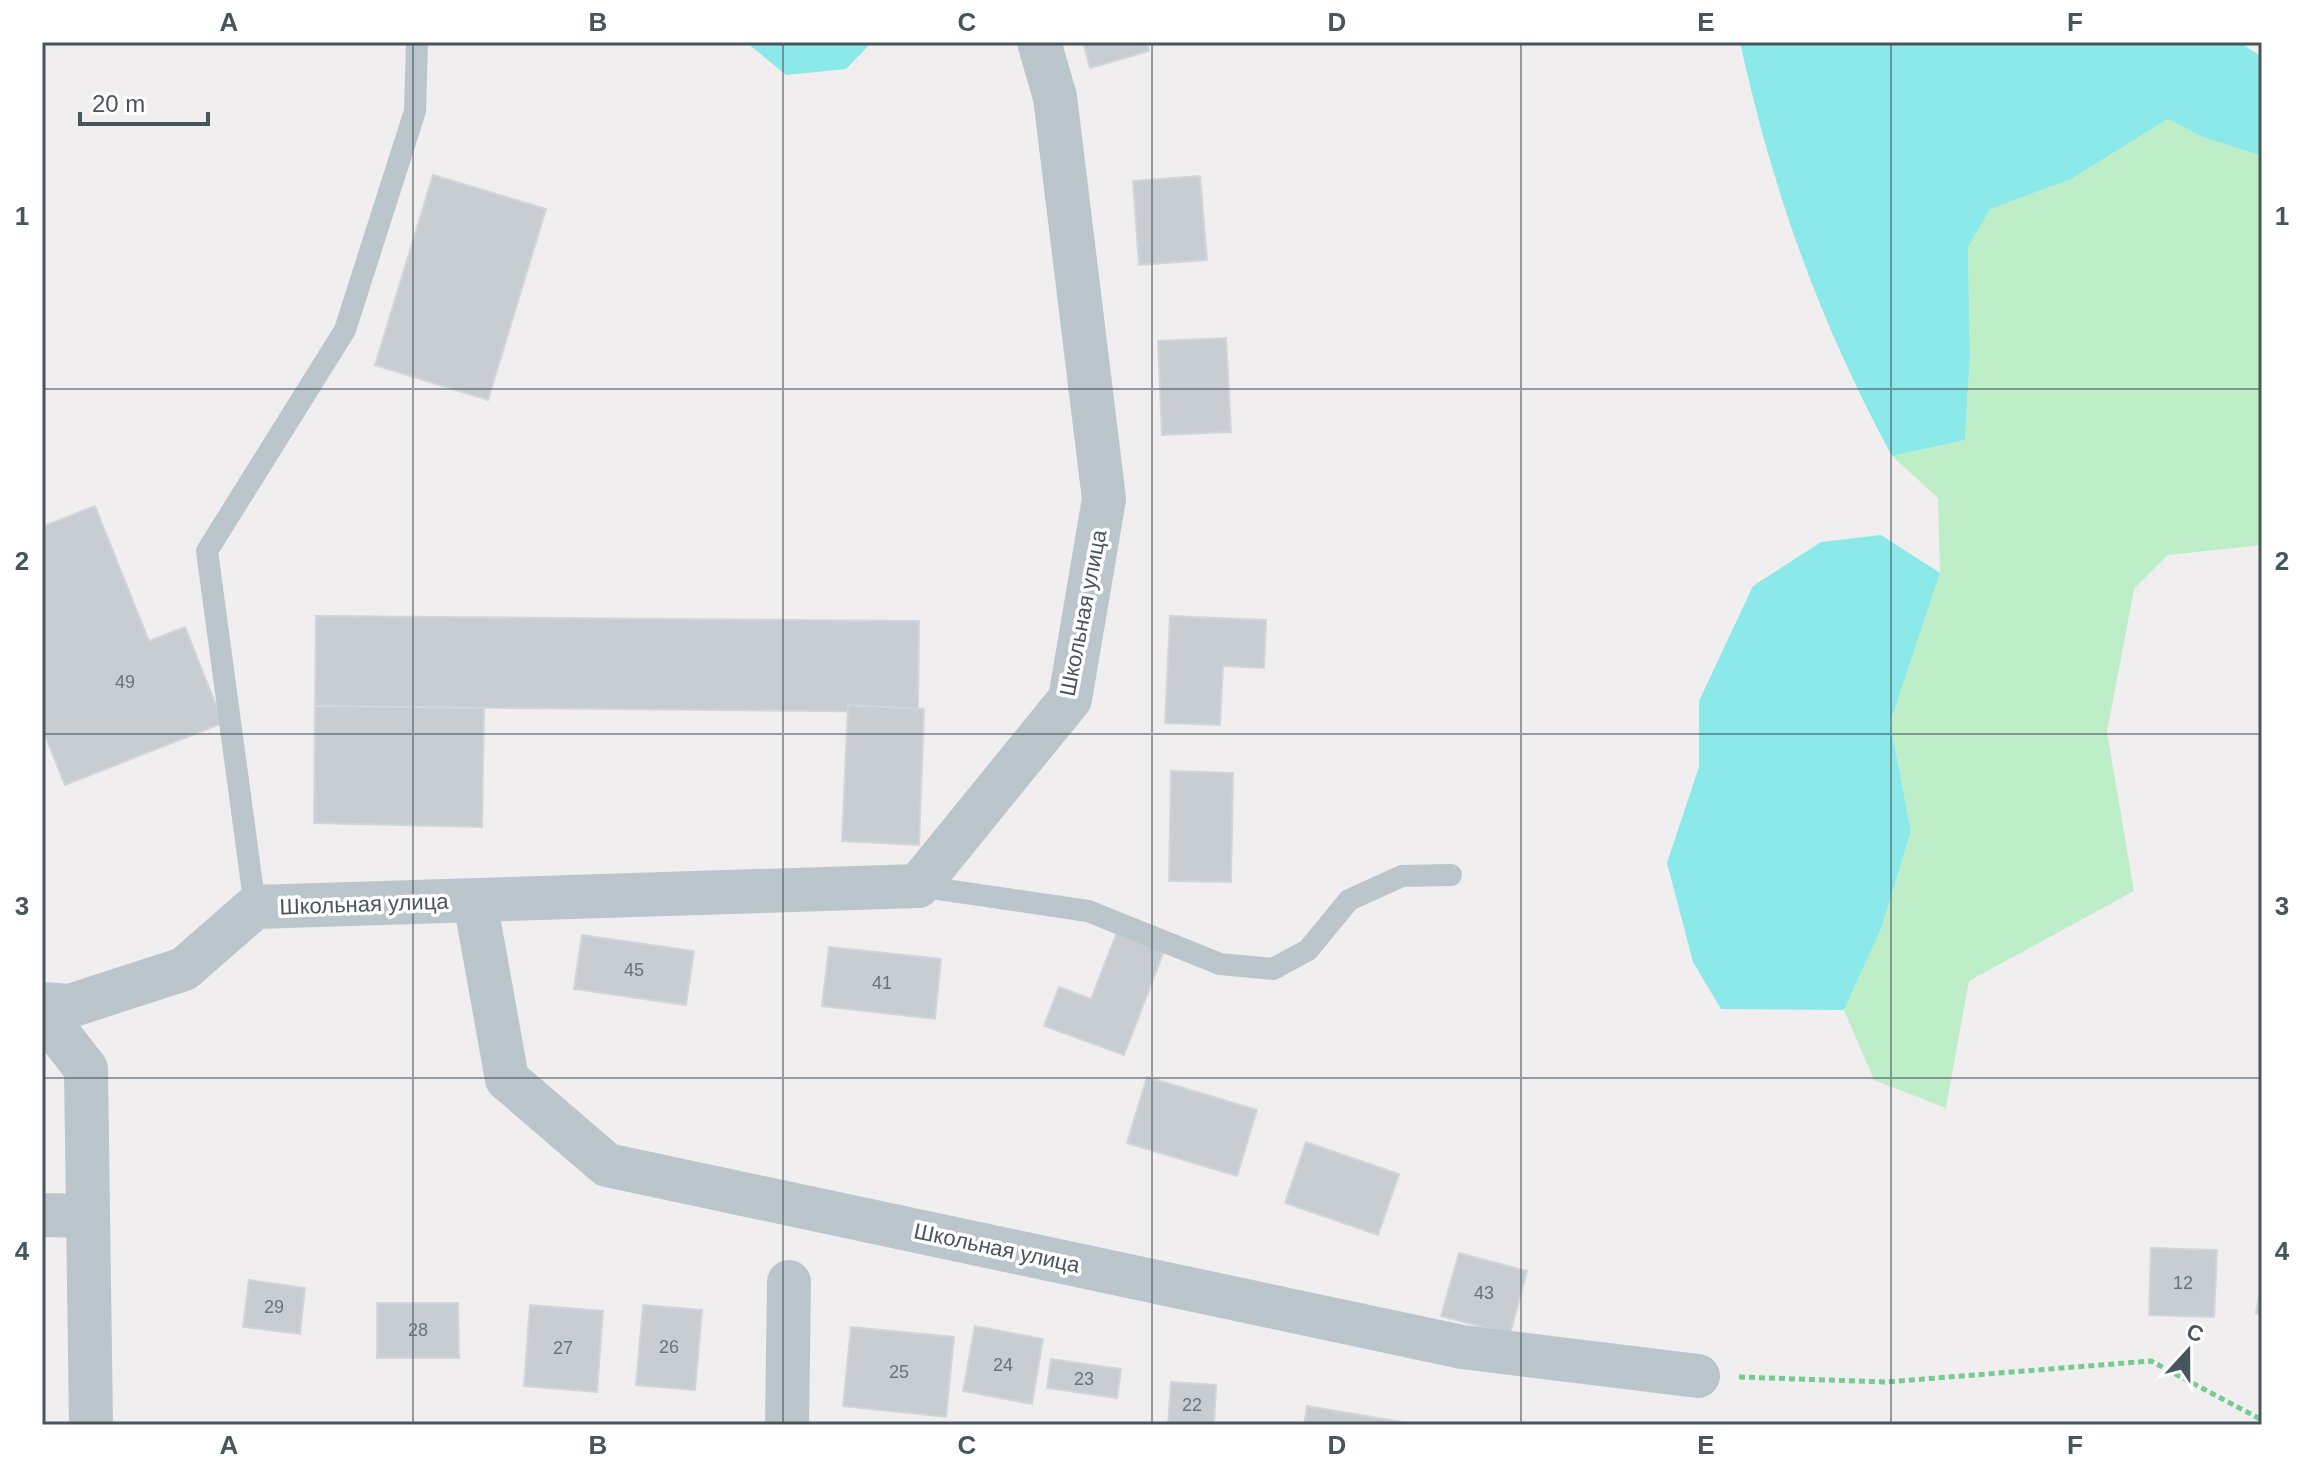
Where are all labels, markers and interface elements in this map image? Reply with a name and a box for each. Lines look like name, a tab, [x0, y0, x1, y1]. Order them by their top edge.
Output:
text: A	[220, 7, 239, 37]
text: B	[589, 7, 607, 37]
text: C	[958, 7, 977, 37]
text: D	[1328, 7, 1346, 37]
text: E	[1697, 7, 1715, 37]
text: F	[2067, 7, 2083, 37]
scale bar	[80, 76, 208, 126]
text: 20 m	[92, 90, 145, 117]
text: 1	[15, 201, 29, 231]
text: 1	[2275, 201, 2289, 231]
street label: Школьная улица	[1055, 527, 1112, 698]
text: 2	[15, 546, 29, 576]
text: 2	[2275, 546, 2289, 576]
house number: 49	[115, 672, 135, 692]
street label: Школьная улица	[279, 889, 450, 919]
text: 3	[15, 891, 29, 921]
text: 3	[2275, 891, 2289, 921]
house number: 45	[624, 960, 644, 980]
house number: 41	[872, 973, 892, 993]
street label: Школьная улица	[912, 1218, 1083, 1278]
text: 4	[15, 1236, 30, 1266]
text: 4	[2275, 1236, 2290, 1266]
house number: 12	[2173, 1273, 2193, 1293]
house number: 43	[1474, 1283, 1494, 1303]
house number: 29	[264, 1297, 284, 1317]
north arrow	[2148, 1311, 2228, 1391]
text: С	[2183, 1318, 2207, 1347]
house number: 28	[408, 1320, 428, 1340]
house number: 26	[659, 1337, 679, 1357]
house number: 27	[553, 1338, 573, 1358]
house number: 24	[993, 1355, 1013, 1375]
house number: 25	[889, 1362, 909, 1382]
house number: 23	[1074, 1369, 1094, 1389]
house number: 22	[1182, 1395, 1202, 1415]
text: A	[220, 1430, 239, 1460]
text: B	[589, 1430, 607, 1460]
text: C	[958, 1430, 977, 1460]
text: D	[1328, 1430, 1346, 1460]
text: E	[1697, 1430, 1715, 1460]
text: F	[2067, 1430, 2083, 1460]

